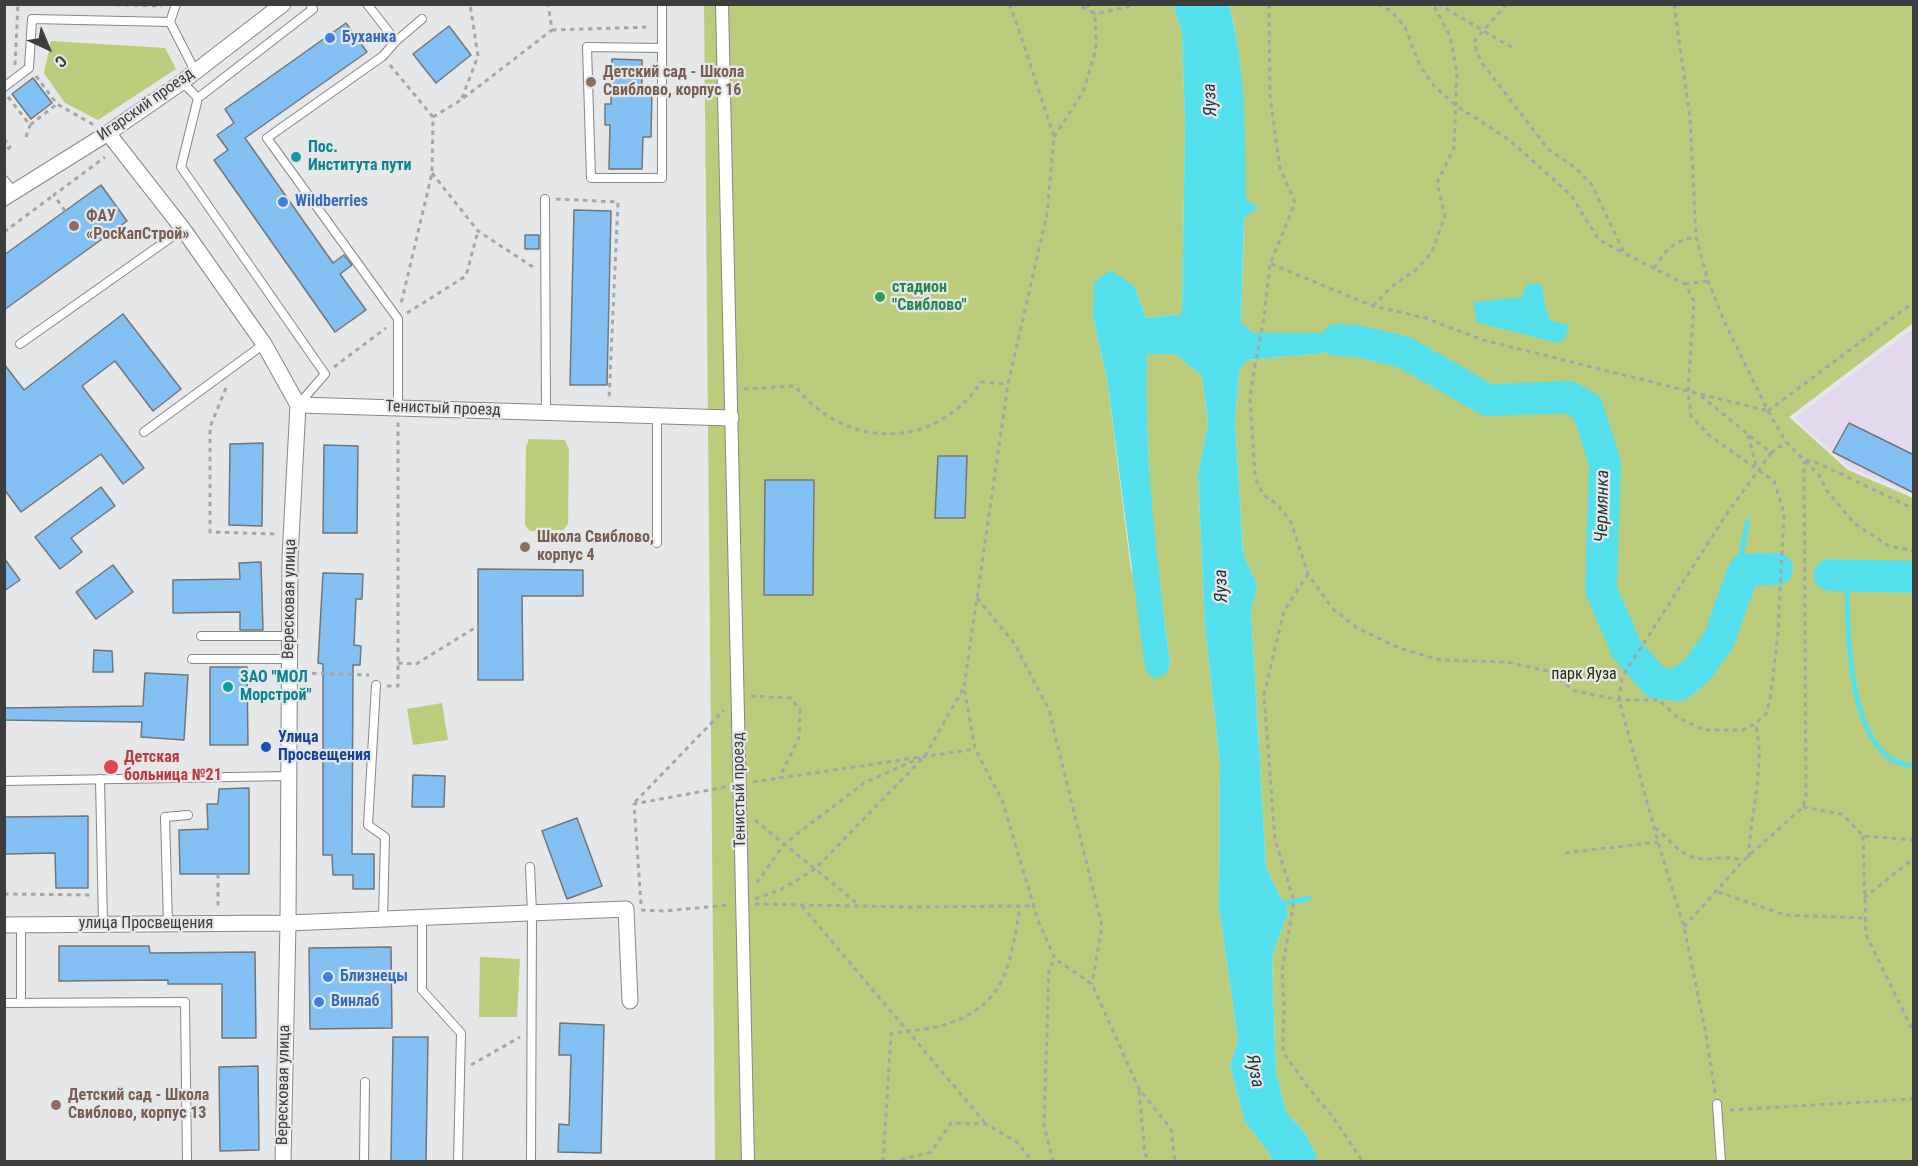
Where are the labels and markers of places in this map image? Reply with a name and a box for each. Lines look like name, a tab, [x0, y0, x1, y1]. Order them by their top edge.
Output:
place label: Буханка	[342, 28, 396, 48]
marker: Буханка	[323, 31, 337, 45]
place label: Детский сад - Школа Свиблово, корпус 16	[603, 63, 744, 101]
marker: Детский сад - Школа Свиблово, корпус 16	[584, 75, 598, 89]
place label: Пос. Института пути	[308, 138, 412, 176]
marker: Пос. Института пути	[289, 150, 303, 164]
place label: Wildberries	[295, 192, 368, 212]
marker: Wildberries	[276, 195, 290, 209]
place label: ФАУ «РосКапСтрой»	[86, 207, 189, 245]
marker: ФАУ «РосКапСтрой»	[67, 219, 81, 233]
place label: стадион "Свиблово"	[892, 278, 967, 316]
marker: стадион "Свиблово"	[873, 290, 887, 304]
place label: Школа Свиблово, корпус 4	[537, 528, 654, 566]
marker: Школа Свиблово, корпус 4	[518, 540, 532, 554]
place label: ЗАО "МОЛ Морстрой"	[240, 668, 312, 706]
marker: ЗАО "МОЛ Морстрой"	[221, 680, 235, 694]
place label: Улица Просвещения	[278, 728, 371, 766]
marker: Улица Просвещения	[259, 740, 273, 754]
place label: Детская больница №21	[124, 748, 222, 786]
marker: Детская больница №21	[102, 758, 120, 776]
place label: Близнецы	[340, 967, 408, 987]
marker: Близнецы	[321, 970, 335, 984]
place label: Винлаб	[331, 992, 380, 1012]
marker: Винлаб	[312, 995, 326, 1009]
place label: Детский сад - Школа Свиблово, корпус 13	[68, 1086, 209, 1124]
marker: Детский сад - Школа Свиблово, корпус 13	[49, 1098, 63, 1112]

